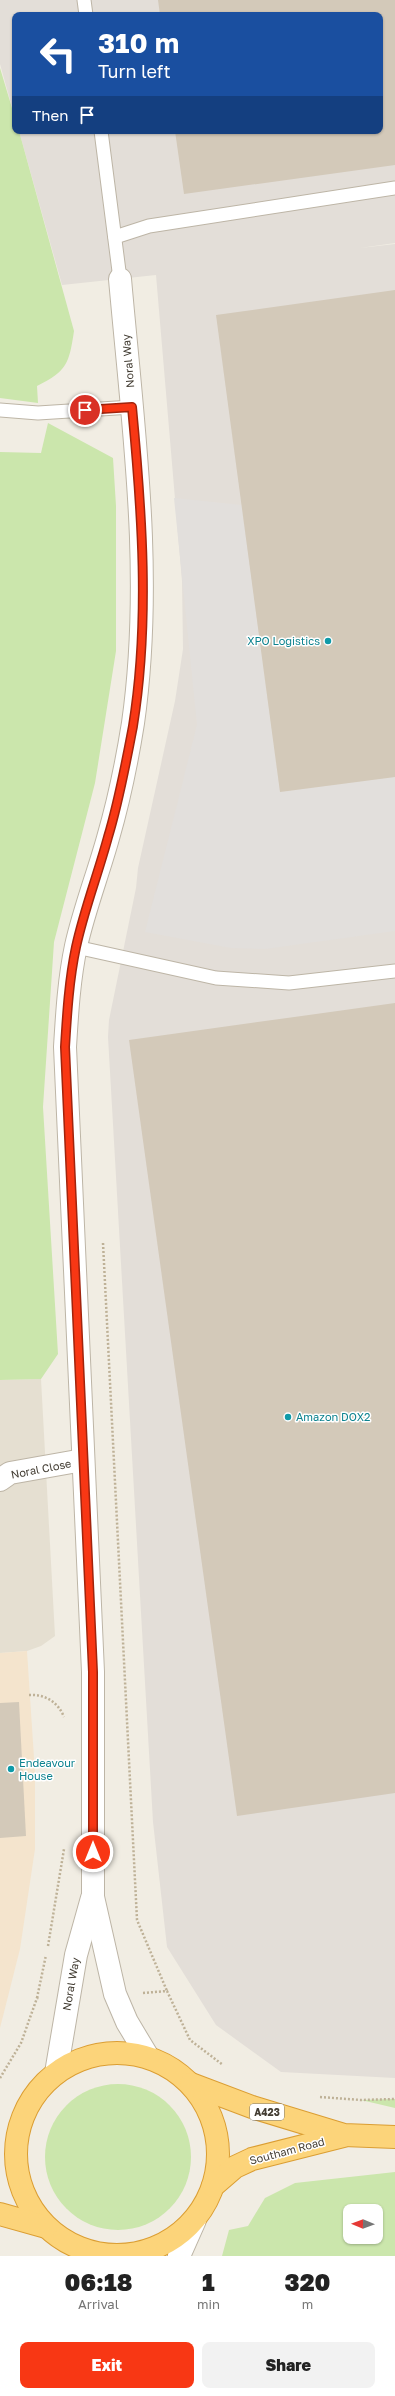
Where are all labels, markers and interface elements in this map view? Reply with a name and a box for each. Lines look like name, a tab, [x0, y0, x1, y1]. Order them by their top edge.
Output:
text: 310 m	[98, 26, 179, 59]
icon: left	[32, 28, 84, 80]
text: Turn left	[98, 60, 171, 82]
icon: arrive	[76, 104, 98, 126]
text: Then	[32, 106, 68, 124]
street label: Noral Way	[119, 334, 136, 388]
pin	[68, 393, 102, 427]
icon: arrive	[74, 399, 96, 421]
place label: XPO Logistics	[247, 634, 320, 647]
marker: XPO Logistics	[323, 636, 333, 646]
place label: Amazon DOX2	[296, 1410, 370, 1423]
marker: Amazon DOX2	[283, 1412, 293, 1422]
street label: Noral Close	[10, 1456, 72, 1481]
place label: Endeavour House	[19, 1756, 76, 1782]
marker: Endeavour House	[6, 1764, 16, 1774]
position arrow	[72, 1831, 114, 1873]
street label: Noral Way	[59, 1956, 82, 2012]
road number: A423	[250, 2104, 284, 2120]
street label: Southam Road	[248, 2134, 326, 2167]
north arrow	[343, 2204, 383, 2244]
map controls	[343, 2204, 383, 2244]
text: 06:18	[65, 2267, 132, 2296]
text: 1	[202, 2267, 215, 2296]
text: 320	[285, 2267, 330, 2296]
text: Arrival	[78, 2296, 119, 2312]
text: min	[197, 2296, 220, 2312]
text: m	[302, 2296, 313, 2312]
button: Exit	[20, 2342, 194, 2388]
button: Share	[202, 2342, 375, 2388]

